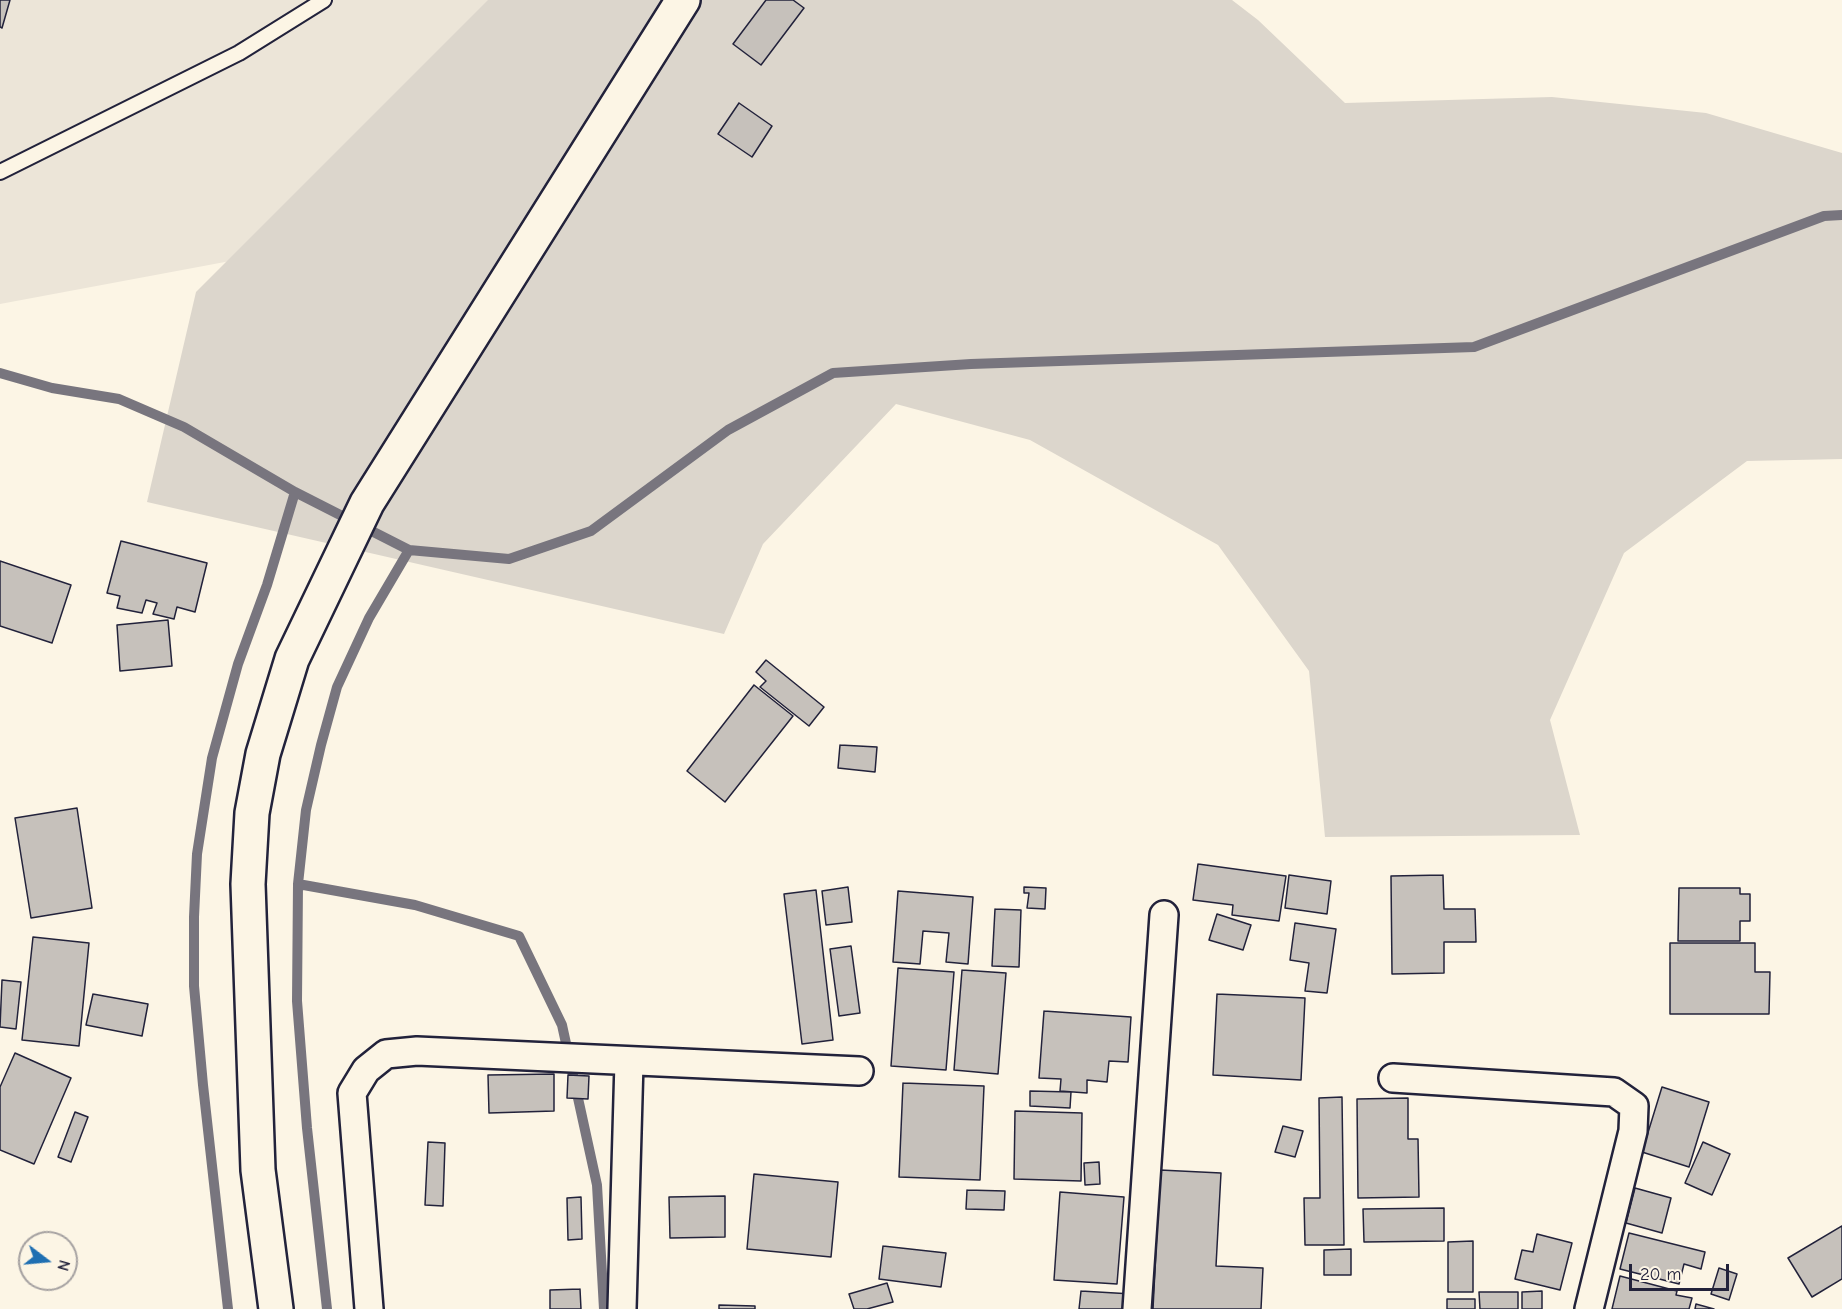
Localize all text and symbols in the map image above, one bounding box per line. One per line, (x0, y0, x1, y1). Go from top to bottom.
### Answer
north arrow (18, 1231, 78, 1291)
scale bar (1632, 1252, 1732, 1290)
text: N (53, 1258, 73, 1273)
text: 20 m (1640, 1264, 1681, 1285)

